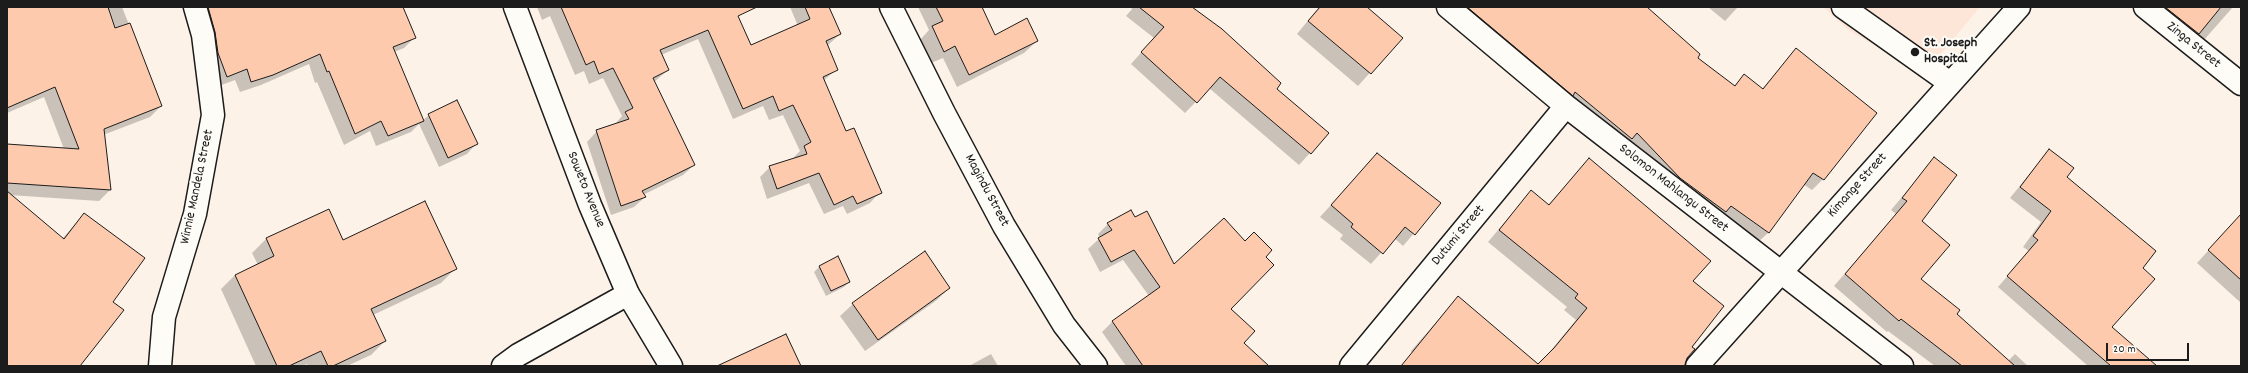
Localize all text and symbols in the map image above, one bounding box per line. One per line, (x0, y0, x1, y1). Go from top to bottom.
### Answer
street label: Zinga Street (2162, 19, 2224, 73)
place label: St. Joseph Hospital (1924, 36, 1977, 68)
marker: St. Joseph Hospital (1909, 46, 1921, 58)
street label: Winnie Mandela Street (178, 128, 218, 246)
street label: Solomon Mahlangu Street (1615, 141, 1731, 237)
street label: Soweto Avenue (562, 150, 608, 230)
street label: Kimange Street (1825, 150, 1891, 222)
street label: Magindu Street (960, 152, 1012, 230)
street label: Dutumi Street (1429, 202, 1489, 270)
scale bar (2108, 335, 2191, 361)
text: 20 m (2113, 341, 2136, 358)

